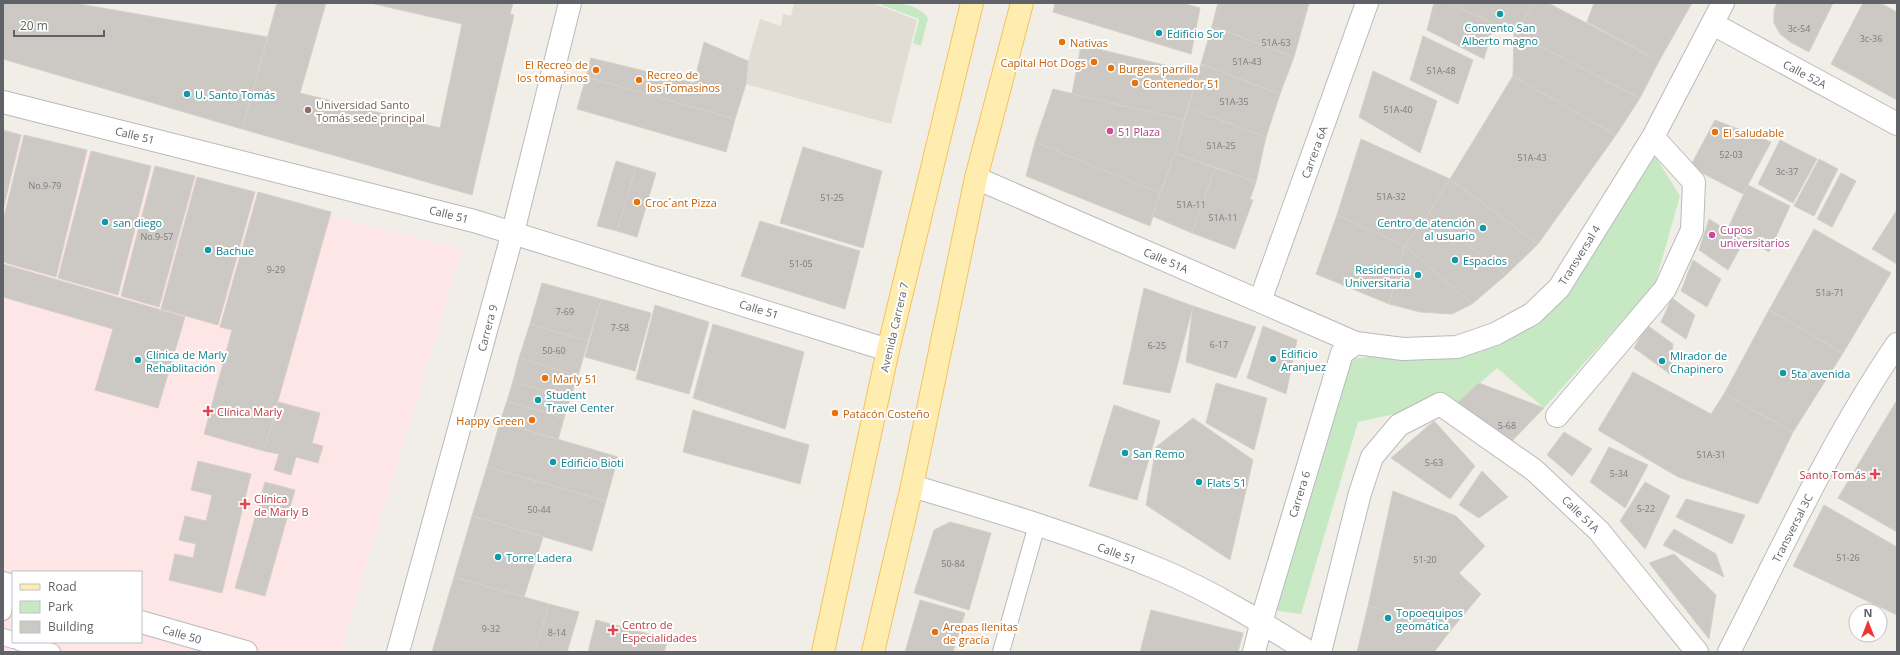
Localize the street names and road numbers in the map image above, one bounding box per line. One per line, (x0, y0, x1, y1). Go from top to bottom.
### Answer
street label: Calle 52A (1781, 56, 1829, 92)
street label: Calle 51 (114, 123, 156, 147)
street label: Carrera 6A (1298, 124, 1330, 180)
street label: Calle 51 (428, 202, 470, 226)
street label: Transversal 4 (1555, 222, 1604, 288)
street label: Calle 51A (1141, 244, 1191, 276)
street label: Avenida Carrera 7 (876, 281, 912, 373)
street label: Calle 51 (738, 296, 780, 322)
street label: Carrera 9 (474, 303, 500, 353)
street label: Carrera 6 (1285, 469, 1313, 519)
street label: Transversal 3C (1768, 491, 1816, 565)
street label: Calle 51A (1559, 492, 1603, 536)
street label: Calle 51 (1096, 539, 1138, 567)
street label: Calle 50 (161, 621, 203, 647)

